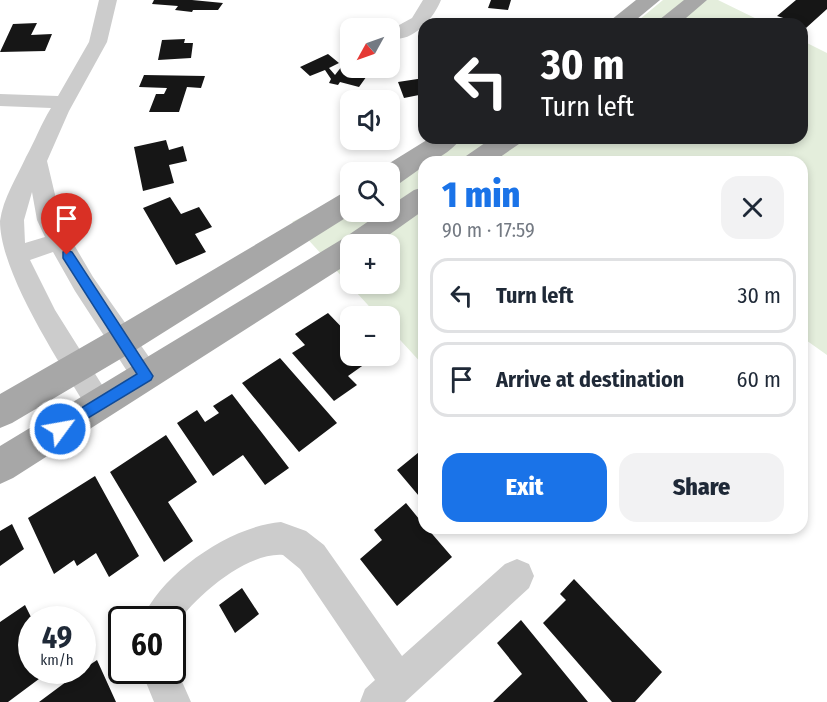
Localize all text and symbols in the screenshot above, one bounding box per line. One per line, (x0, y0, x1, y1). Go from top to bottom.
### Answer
north arrow (340, 18, 400, 78)
map controls (340, 18, 400, 366)
text: 30 m (541, 40, 625, 90)
icon: left (442, 42, 520, 120)
button: sound (340, 90, 400, 150)
text: Turn left (541, 91, 634, 123)
button: search (340, 162, 400, 222)
text: 1 min (442, 173, 520, 217)
button: close (721, 176, 784, 239)
pin (41, 193, 92, 255)
icon: arrive (50, 202, 83, 235)
text: 90 m · 17:59 (442, 218, 535, 242)
button: + (340, 234, 400, 294)
icon: left (445, 279, 478, 312)
text: Turn left (496, 282, 574, 309)
text: 30 m (738, 282, 781, 309)
button: − (340, 306, 400, 366)
icon: arrive (445, 363, 478, 396)
text: Arrive at destination (496, 366, 684, 393)
text: 60 m (737, 366, 781, 393)
position arrow (28, 397, 92, 461)
button: Exit (442, 453, 607, 522)
button: Share (619, 453, 784, 522)
speed limit sign: 60 (108, 606, 186, 684)
text: 49 (42, 620, 72, 656)
text: km/h (40, 651, 74, 669)

